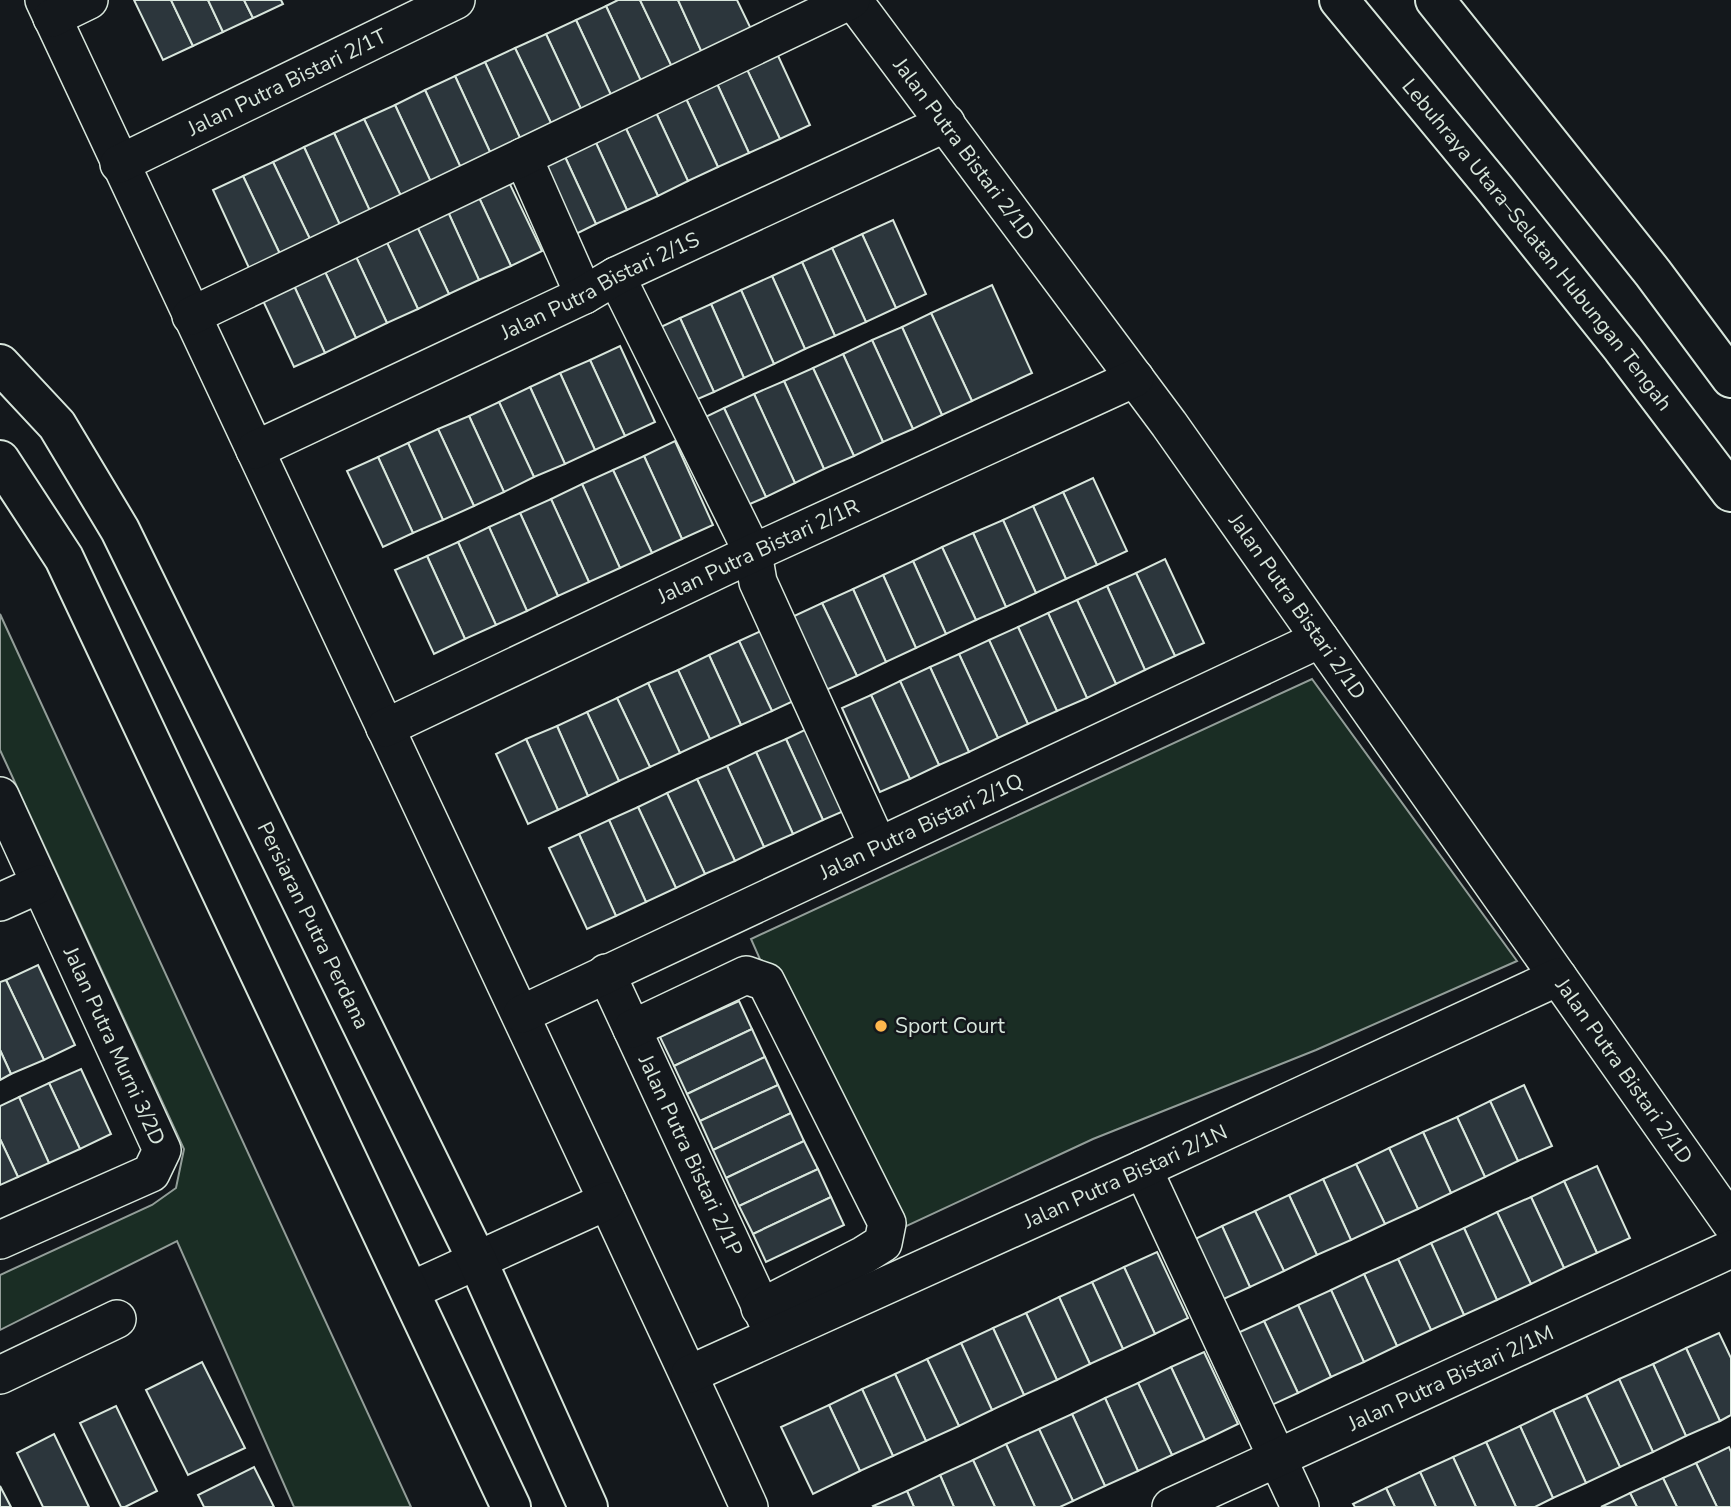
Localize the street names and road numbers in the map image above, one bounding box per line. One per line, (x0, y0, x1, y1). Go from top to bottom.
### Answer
street label: Jalan Putra Bistari 2/1T (182, 22, 392, 143)
street label: Jalan Putra Bistari 2/1D (886, 51, 1041, 246)
street label: Lebuhraya Utara–Selatan Hubungan Tengah (1396, 73, 1679, 417)
street label: Jalan Putra Bistari 2/1S (495, 225, 704, 347)
street label: Jalan Putra Bistari 2/1R (652, 492, 864, 611)
street label: Jalan Putra Bistari 2/1D (1222, 507, 1372, 705)
street label: Jalan Putra Bistari 2/1Q (814, 767, 1027, 887)
street label: Persiaran Putra Perdana (251, 817, 376, 1034)
street label: Jalan Putra Murni 3/2D (57, 941, 172, 1150)
street label: Jalan Putra Bistari 2/1D (1549, 972, 1699, 1170)
street label: Jalan Putra Bistari 2/1P (631, 1049, 749, 1260)
street label: Jalan Putra Bistari 2/1N (1018, 1118, 1232, 1236)
street label: Jalan Putra Bistari 2/1M (1342, 1319, 1558, 1438)

